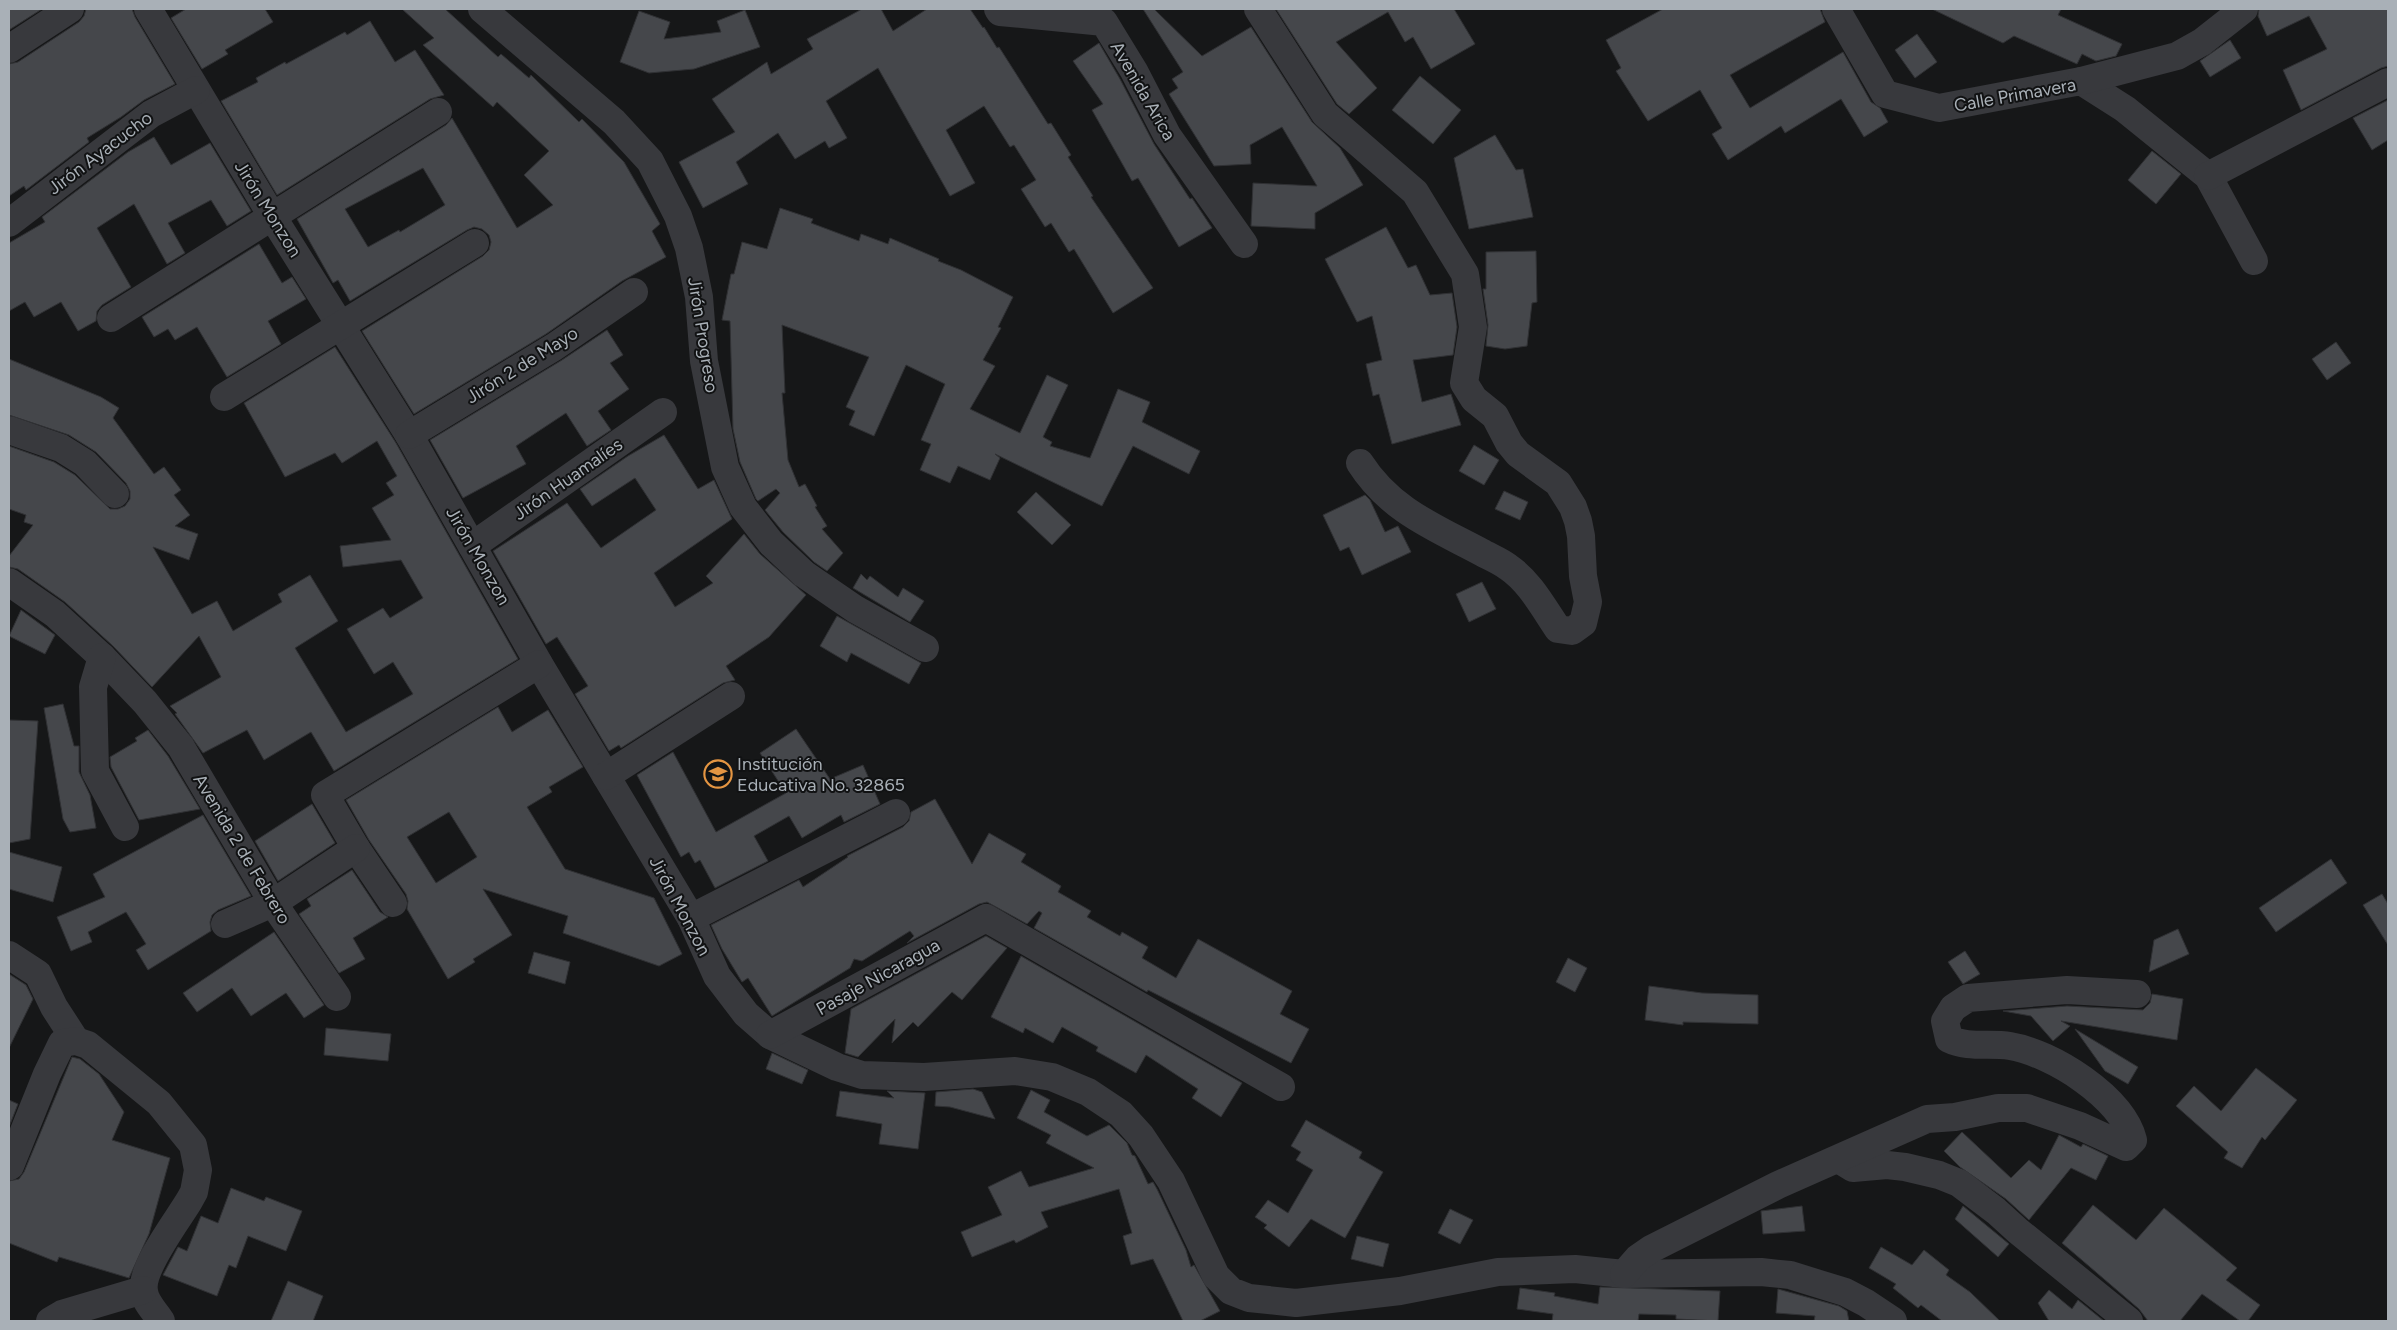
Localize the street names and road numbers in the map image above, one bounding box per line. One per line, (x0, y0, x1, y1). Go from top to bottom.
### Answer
street label: Avenida Arica (1106, 38, 1180, 144)
street label: Calle Primavera (1952, 73, 2078, 117)
street label: Jirón Ayacucho (44, 107, 156, 199)
street label: Jirón Monzon (230, 157, 306, 261)
street label: Jirón Progreso (683, 276, 723, 394)
street label: Jirón 2 de Mayo (462, 322, 582, 408)
street label: Jirón Huamalíes (509, 433, 627, 525)
street label: Jirón Monzon (441, 503, 515, 609)
street label: Avenida 2 de Febrero (188, 770, 296, 928)
street label: Jirón Monzon (645, 852, 715, 960)
street label: Pasaje Nicaragua (812, 934, 944, 1020)

